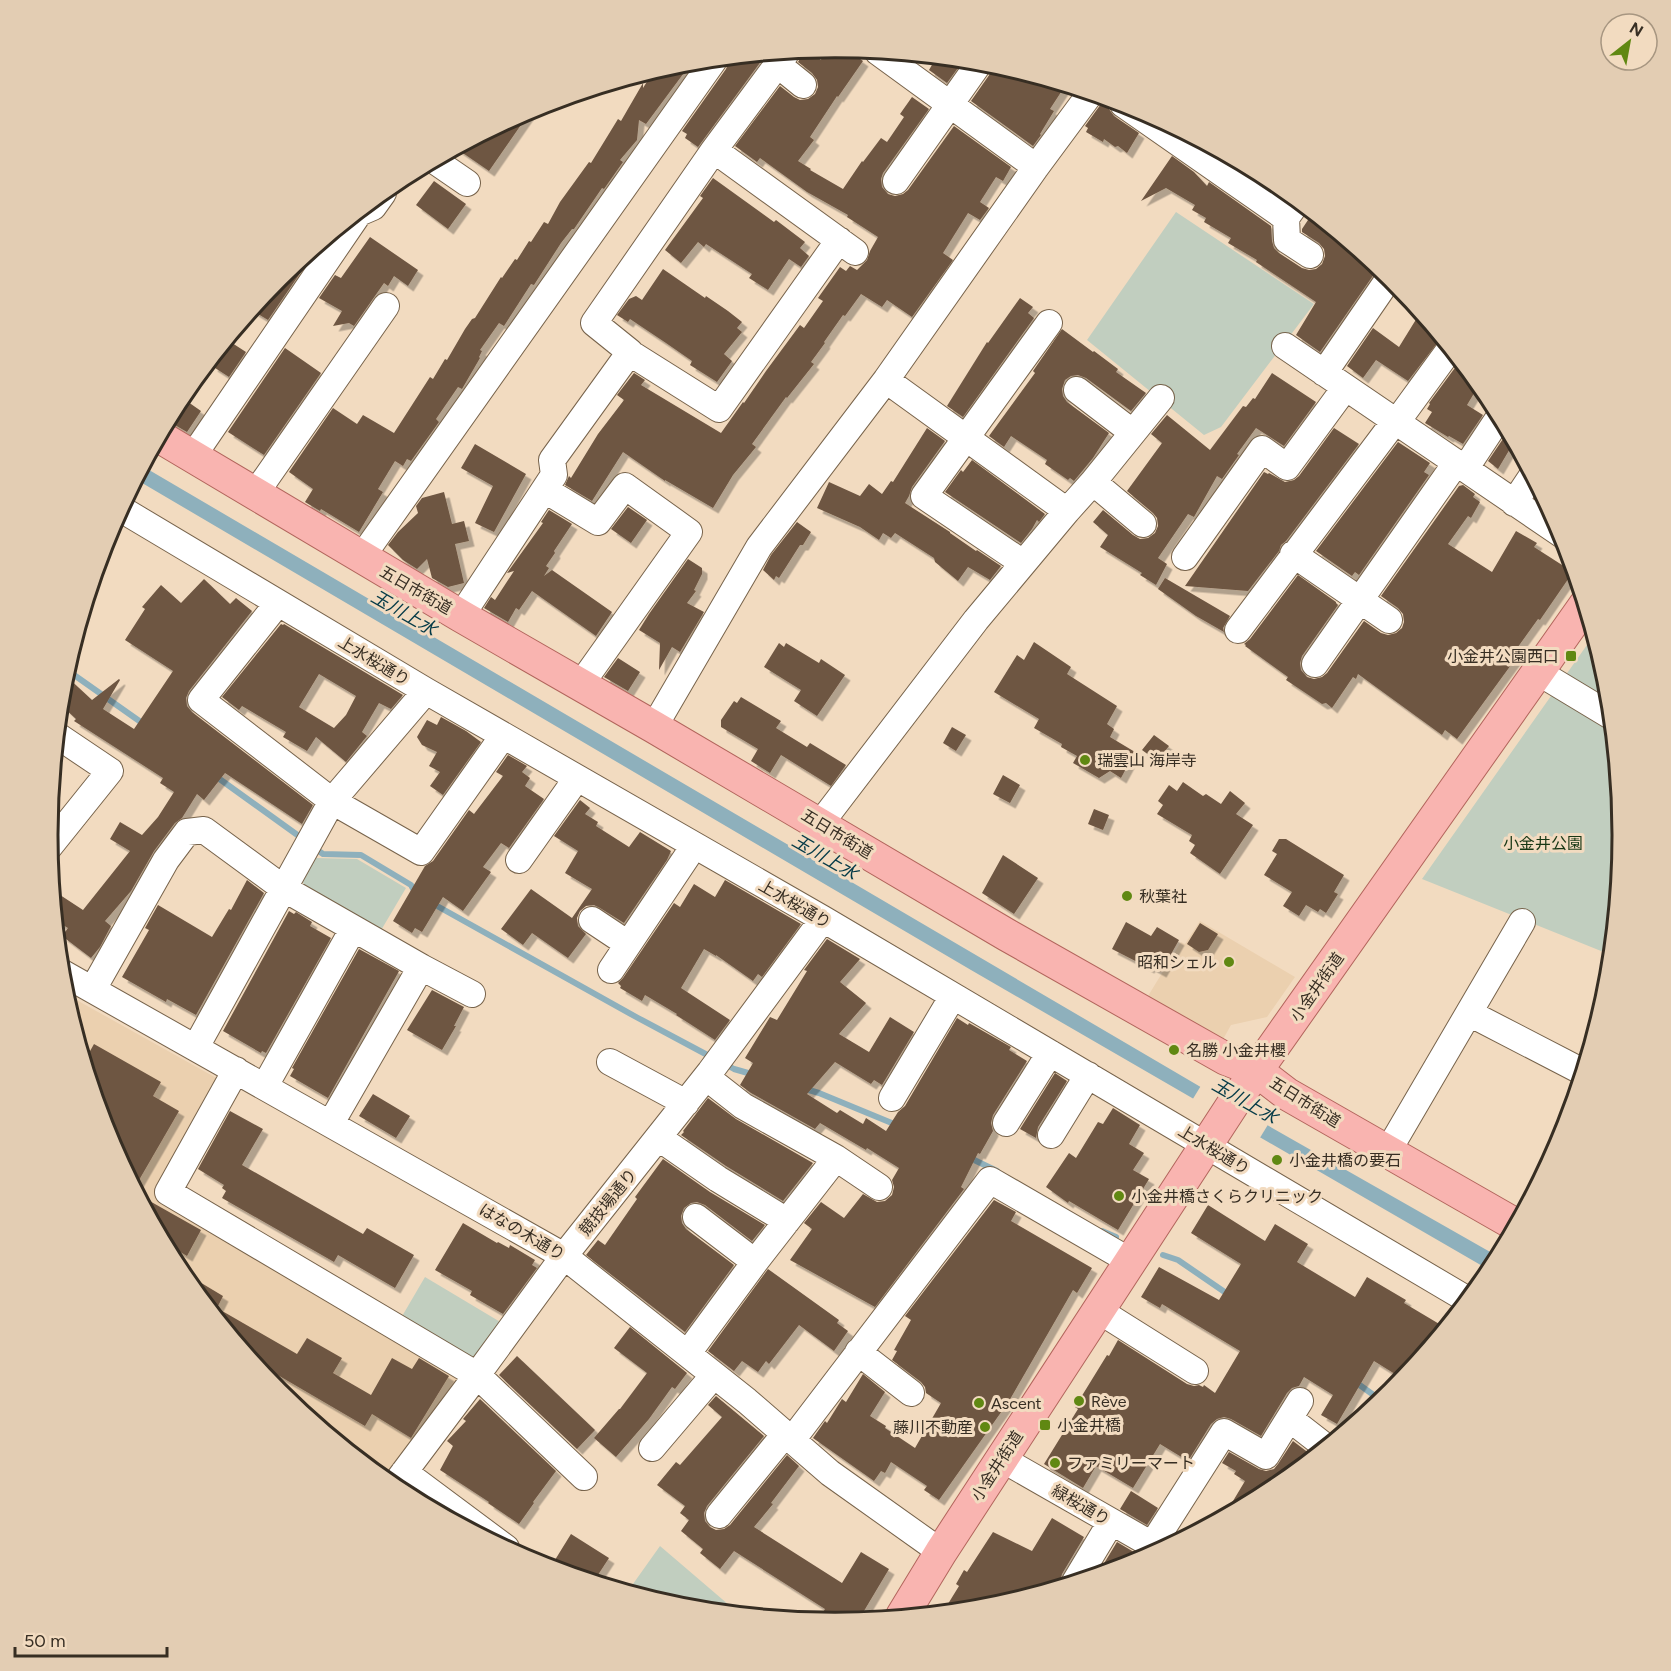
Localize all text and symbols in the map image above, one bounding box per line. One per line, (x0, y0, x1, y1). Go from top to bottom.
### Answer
north arrow (1599, 12, 1659, 72)
text: N (1626, 18, 1647, 41)
street label: 五日市街道 (377, 562, 455, 618)
water label: 玉川上水 (367, 585, 442, 642)
street label: 上水桜通り (335, 632, 413, 690)
place label: 小金井公園西口 (1447, 647, 1559, 666)
marker: 小金井公園西口 (1564, 649, 1578, 663)
place label: 瑞雲山 海岸寺 (1097, 751, 1197, 770)
marker: 瑞雲山 海岸寺 (1078, 753, 1092, 767)
street label: 五日市街道 (798, 805, 876, 863)
water label: 玉川上水 (788, 829, 863, 886)
park label: 小金井公園 (1503, 834, 1583, 853)
street label: 上水桜通り (756, 876, 834, 932)
place label: 秋葉社 (1139, 887, 1187, 906)
marker: 秋葉社 (1120, 889, 1134, 903)
street label: 小金井街道 (1286, 949, 1348, 1025)
place label: 昭和シェル (1137, 953, 1217, 972)
marker: 昭和シェル (1222, 955, 1236, 969)
place label: 名勝 小金井櫻 (1186, 1041, 1286, 1060)
marker: 名勝 小金井櫻 (1167, 1043, 1181, 1057)
water label: 玉川上水 (1208, 1073, 1283, 1130)
street label: 五日市街道 (1266, 1073, 1344, 1131)
street label: 上水桜通り (1175, 1121, 1253, 1179)
place label: 小金井橋の要石 (1289, 1151, 1401, 1170)
marker: 小金井橋の要石 (1270, 1153, 1284, 1167)
street label: 競技場通り (575, 1165, 641, 1239)
place label: 小金井橋さくらクリニック (1131, 1187, 1323, 1206)
marker: 小金井橋さくらクリニック (1112, 1189, 1126, 1203)
street label: はなの木通り (476, 1200, 568, 1264)
place label: Rève (1091, 1392, 1127, 1411)
place label: Ascent (991, 1394, 1042, 1413)
marker: Rève (1072, 1394, 1086, 1408)
marker: Ascent (972, 1396, 986, 1410)
place label: 小金井橋 (1057, 1416, 1121, 1435)
place label: 藤川不動産 (893, 1418, 973, 1437)
marker: 小金井橋 (1038, 1418, 1052, 1432)
marker: 藤川不動産 (978, 1420, 992, 1434)
street label: 小金井街道 (967, 1427, 1027, 1505)
place label: ファミリーマート (1067, 1454, 1195, 1473)
marker: ファミリーマート (1048, 1456, 1062, 1470)
street label: 緑桜通り (1049, 1481, 1113, 1529)
scale bar (15, 1620, 166, 1658)
text: 50 m (24, 1630, 66, 1652)

